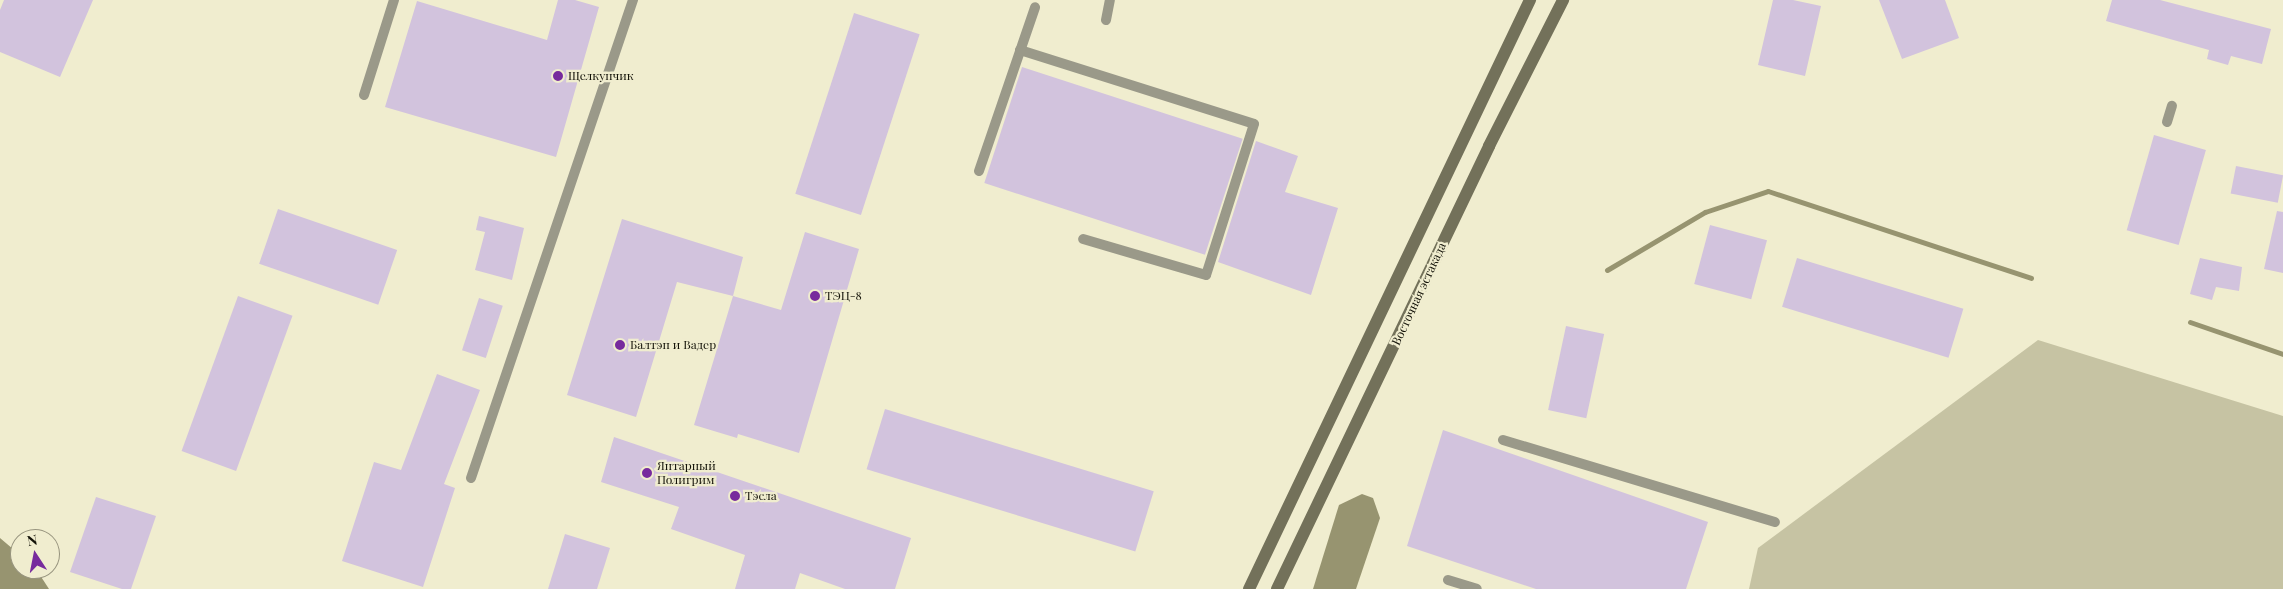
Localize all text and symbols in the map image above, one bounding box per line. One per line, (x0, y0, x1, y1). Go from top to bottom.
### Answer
place label: Щелкунчик (568, 69, 634, 83)
marker: Щелкунчик (552, 70, 564, 82)
street label: Восточная эстакада (1389, 240, 1449, 348)
place label: ТЭЦ-8 (825, 289, 862, 303)
marker: ТЭЦ-8 (809, 290, 821, 302)
place label: Балтэп и Вадер (630, 338, 716, 352)
marker: Балтэп и Вадер (614, 339, 626, 351)
place label: Янтарный Полигрим (657, 459, 716, 487)
marker: Янтарный Полигрим (641, 467, 653, 479)
place label: Тэсла (745, 489, 777, 503)
marker: Тэсла (729, 490, 741, 502)
north arrow (10, 529, 60, 579)
text: N (25, 529, 39, 550)

